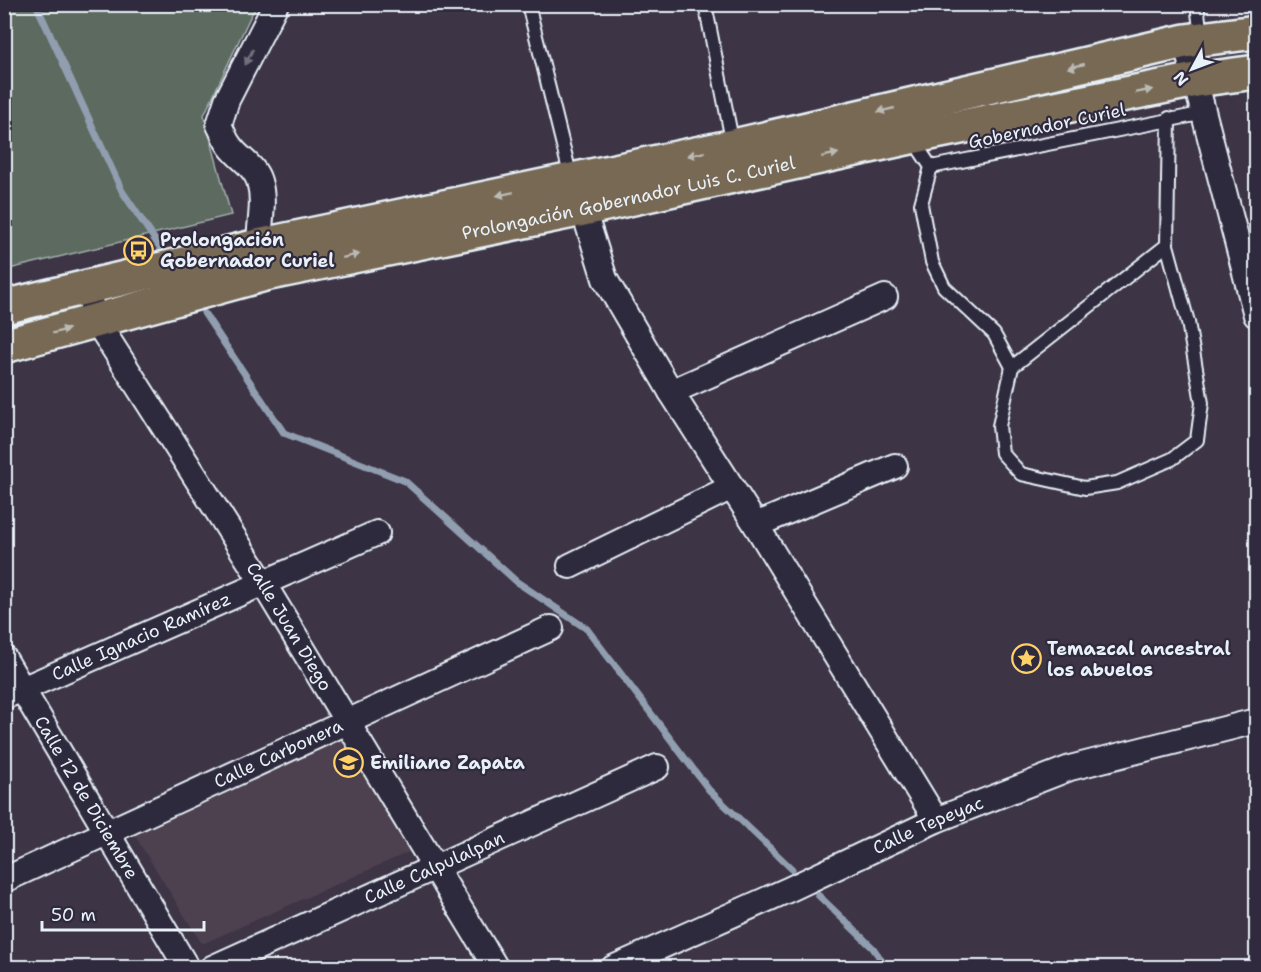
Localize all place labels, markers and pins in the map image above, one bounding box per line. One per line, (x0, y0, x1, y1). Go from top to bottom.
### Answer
place label: Prolongación Gobernador Curiel (160, 228, 335, 273)
bus stop icon: Prolongación Gobernador Curiel (123, 234, 155, 266)
place label: Temazcal ancestral los abuelos (1047, 637, 1231, 682)
place icon: Temazcal ancestral los abuelos (1010, 643, 1042, 675)
school or university icon: Emiliano Zapata (333, 747, 365, 779)
place label: Emiliano Zapata (370, 751, 526, 775)

